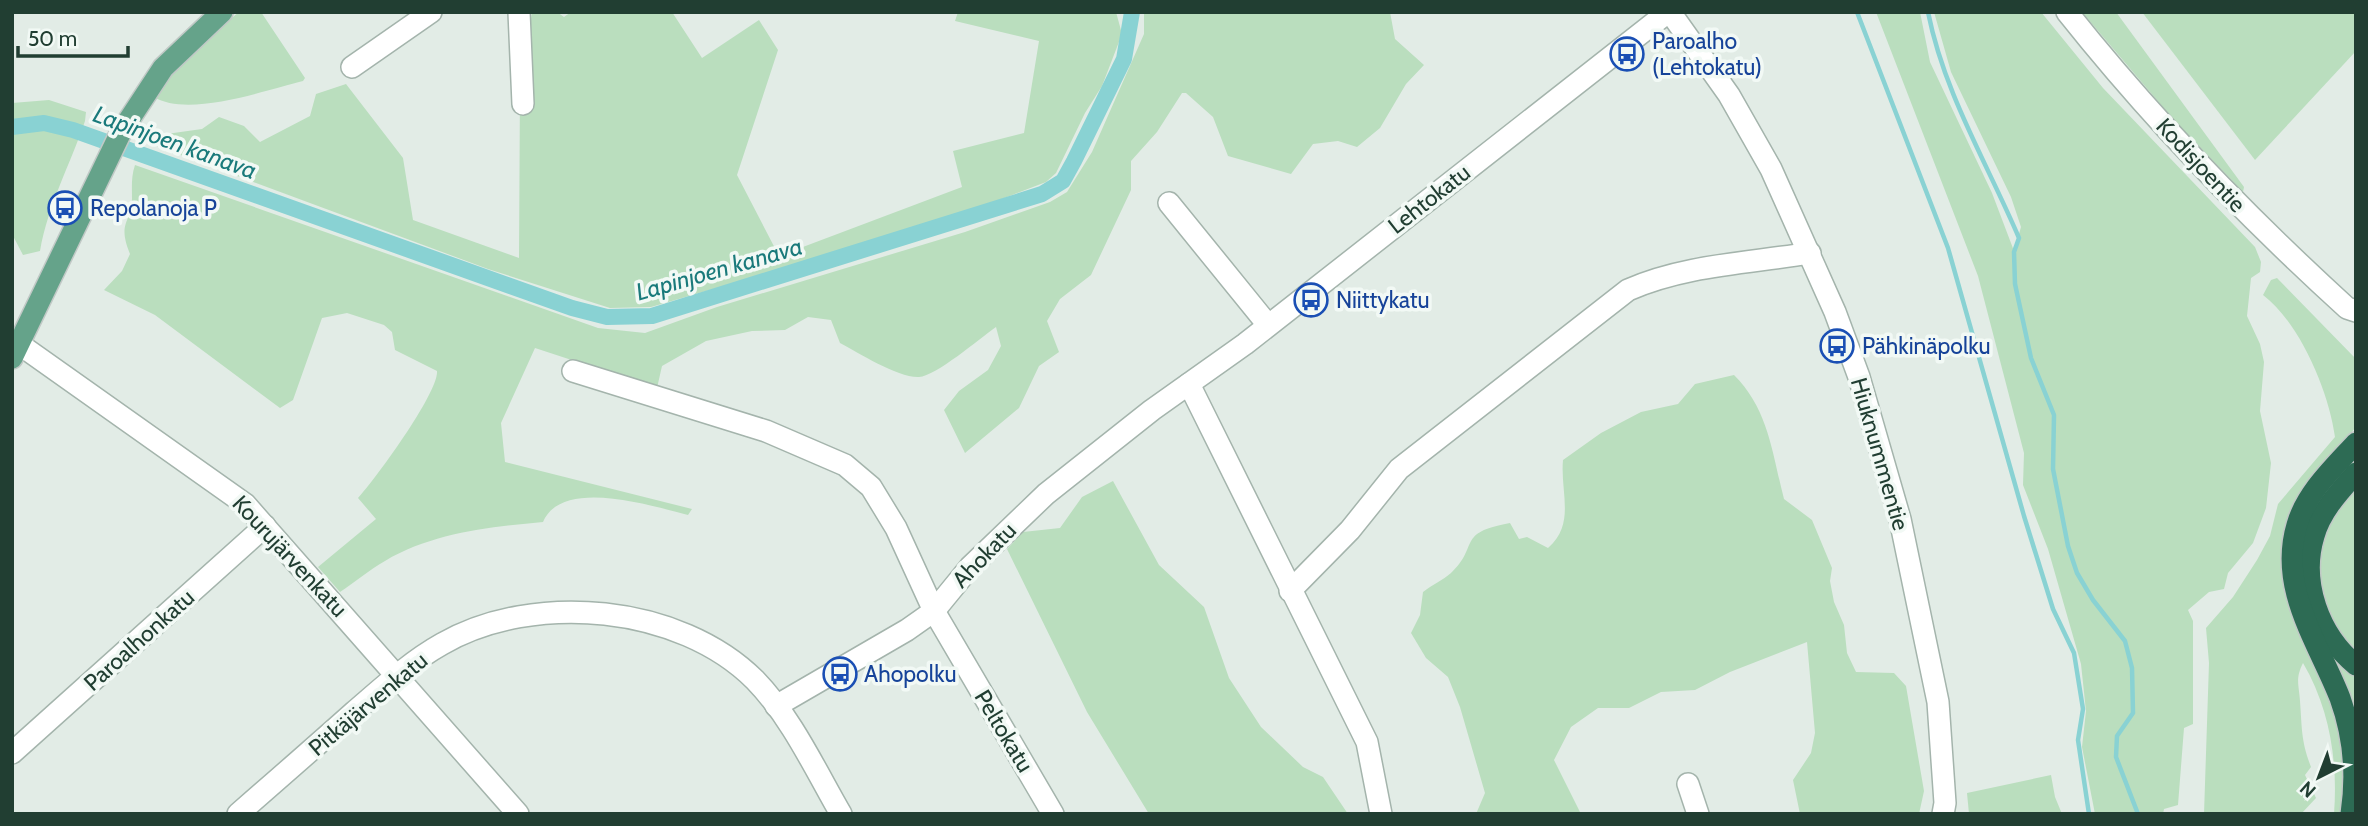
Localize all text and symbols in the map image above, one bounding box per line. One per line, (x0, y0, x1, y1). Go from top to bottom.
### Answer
scale bar (18, 14, 128, 58)
text: 50 m (28, 26, 77, 51)
place label: Paroalho (Lehtokatu) (1652, 27, 1762, 81)
bus stop icon: Paroalho (Lehtokatu) (1608, 35, 1646, 73)
water label: Lapinjoen kanava (89, 99, 261, 185)
street label: Kodisjoentie (2150, 112, 2252, 218)
street label: Lehtokatu (1382, 158, 1476, 240)
bus stop icon: Repolanoja P (46, 189, 84, 227)
place label: Repolanoja P (90, 194, 217, 222)
water label: Lapinjoen kanava (632, 231, 806, 307)
bus stop icon: Niittykatu (1292, 281, 1330, 319)
place label: Niittykatu (1336, 286, 1430, 314)
bus stop icon: Pähkinäpolku (1818, 327, 1856, 365)
place label: Pähkinäpolku (1862, 332, 1991, 360)
street label: Hiuknummentie (1845, 375, 1915, 534)
street label: Kourujärvenkatu (227, 489, 353, 623)
street label: Ahokatu (946, 516, 1022, 594)
street label: Paroalhonkatu (78, 583, 200, 697)
street label: Pitkäjärvenkatu (303, 646, 433, 762)
bus stop icon: Ahopolku (821, 655, 859, 693)
place label: Ahopolku (864, 660, 957, 688)
street label: Peltokatu (969, 685, 1039, 777)
north arrow (2284, 742, 2354, 812)
text: N (2295, 776, 2321, 802)

